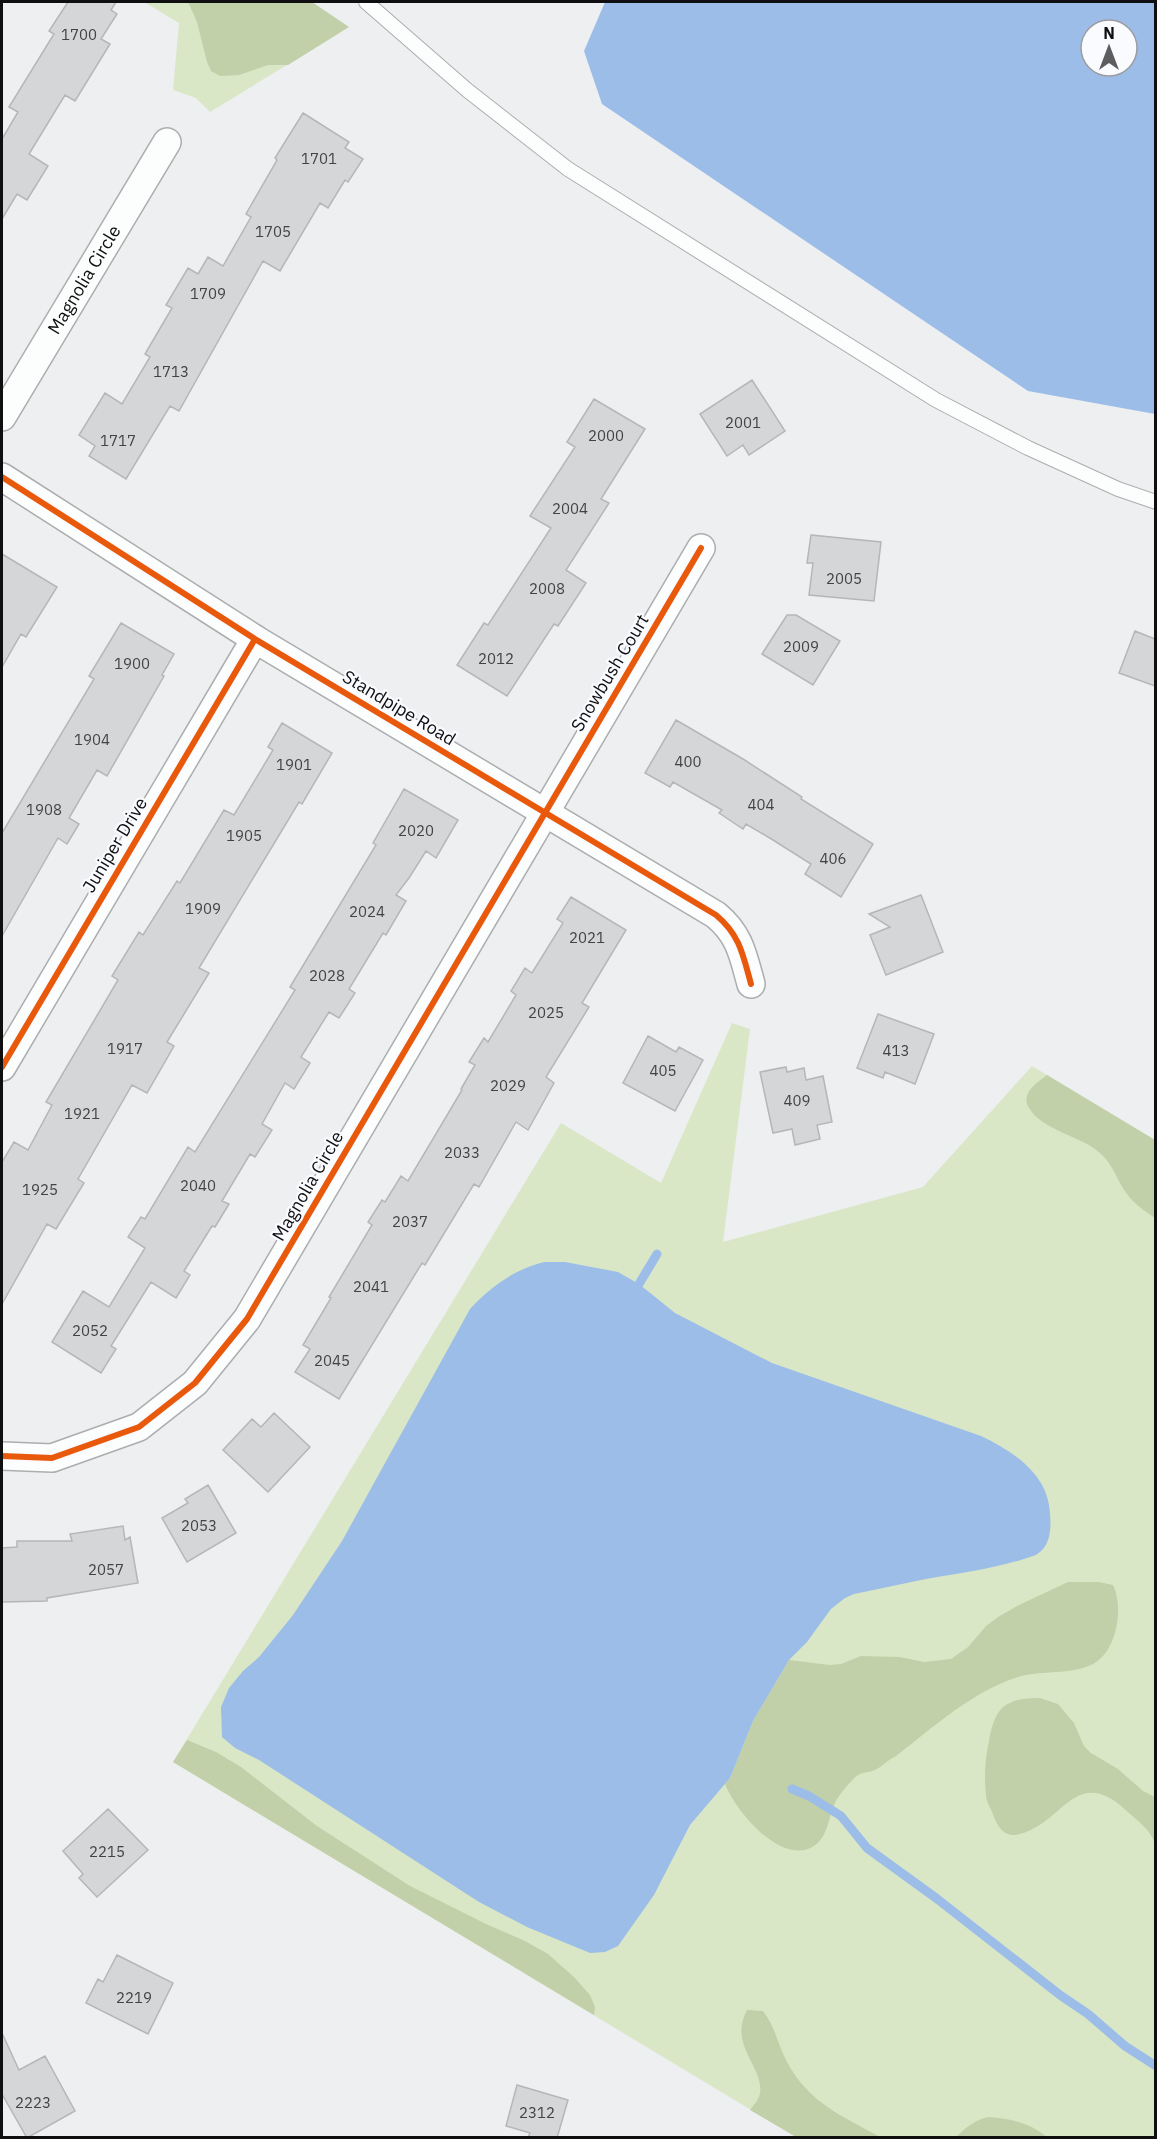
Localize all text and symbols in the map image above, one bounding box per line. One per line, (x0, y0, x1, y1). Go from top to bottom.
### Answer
north arrow (1079, 18, 1139, 78)
text: N (1103, 23, 1115, 43)
house number: 1700 (61, 25, 97, 44)
house number: 1701 (301, 149, 337, 168)
street label: Magnolia Circle (42, 221, 126, 338)
house number: 1705 (255, 222, 291, 241)
house number: 1709 (190, 284, 226, 303)
house number: 1713 (153, 362, 189, 381)
house number: 2001 (725, 413, 761, 432)
house number: 2000 (588, 426, 624, 445)
house number: 1717 (100, 431, 136, 450)
house number: 2004 (552, 499, 588, 518)
house number: 2005 (826, 569, 862, 588)
house number: 2008 (529, 579, 565, 598)
street label: Snowbush Court (565, 610, 654, 736)
house number: 2009 (783, 637, 819, 656)
house number: 2012 (478, 649, 514, 668)
house number: 1900 (114, 654, 150, 673)
street label: Standpipe Road (338, 665, 460, 750)
house number: 1904 (74, 730, 110, 749)
house number: 400 (674, 752, 702, 771)
house number: 1901 (276, 755, 312, 774)
street label: Juniper Drive (77, 793, 152, 897)
house number: 404 (747, 795, 775, 814)
house number: 1908 (26, 800, 62, 819)
house number: 2020 (398, 821, 434, 840)
house number: 1905 (226, 826, 262, 845)
house number: 406 (819, 849, 847, 868)
house number: 1909 (185, 899, 221, 918)
house number: 2024 (349, 902, 385, 921)
house number: 2021 (569, 928, 605, 947)
house number: 2028 (309, 966, 345, 985)
house number: 2025 (528, 1003, 564, 1022)
house number: 1917 (107, 1039, 143, 1058)
house number: 413 (882, 1041, 910, 1060)
house number: 405 (649, 1061, 677, 1080)
house number: 2029 (490, 1076, 526, 1095)
house number: 409 (783, 1091, 811, 1110)
house number: 1921 (64, 1104, 100, 1123)
street label: Magnolia Circle (267, 1127, 348, 1245)
house number: 2033 (444, 1143, 480, 1162)
house number: 2040 (180, 1176, 216, 1195)
house number: 1925 (22, 1180, 58, 1199)
house number: 2037 (392, 1212, 428, 1231)
house number: 2041 (353, 1277, 389, 1296)
house number: 2052 (72, 1321, 108, 1340)
house number: 2045 (314, 1351, 350, 1370)
house number: 2053 (181, 1516, 217, 1535)
house number: 2057 (88, 1560, 124, 1579)
house number: 2215 (89, 1842, 125, 1861)
house number: 2219 (116, 1988, 152, 2007)
house number: 2223 (15, 2093, 51, 2112)
house number: 2312 (519, 2103, 555, 2122)

